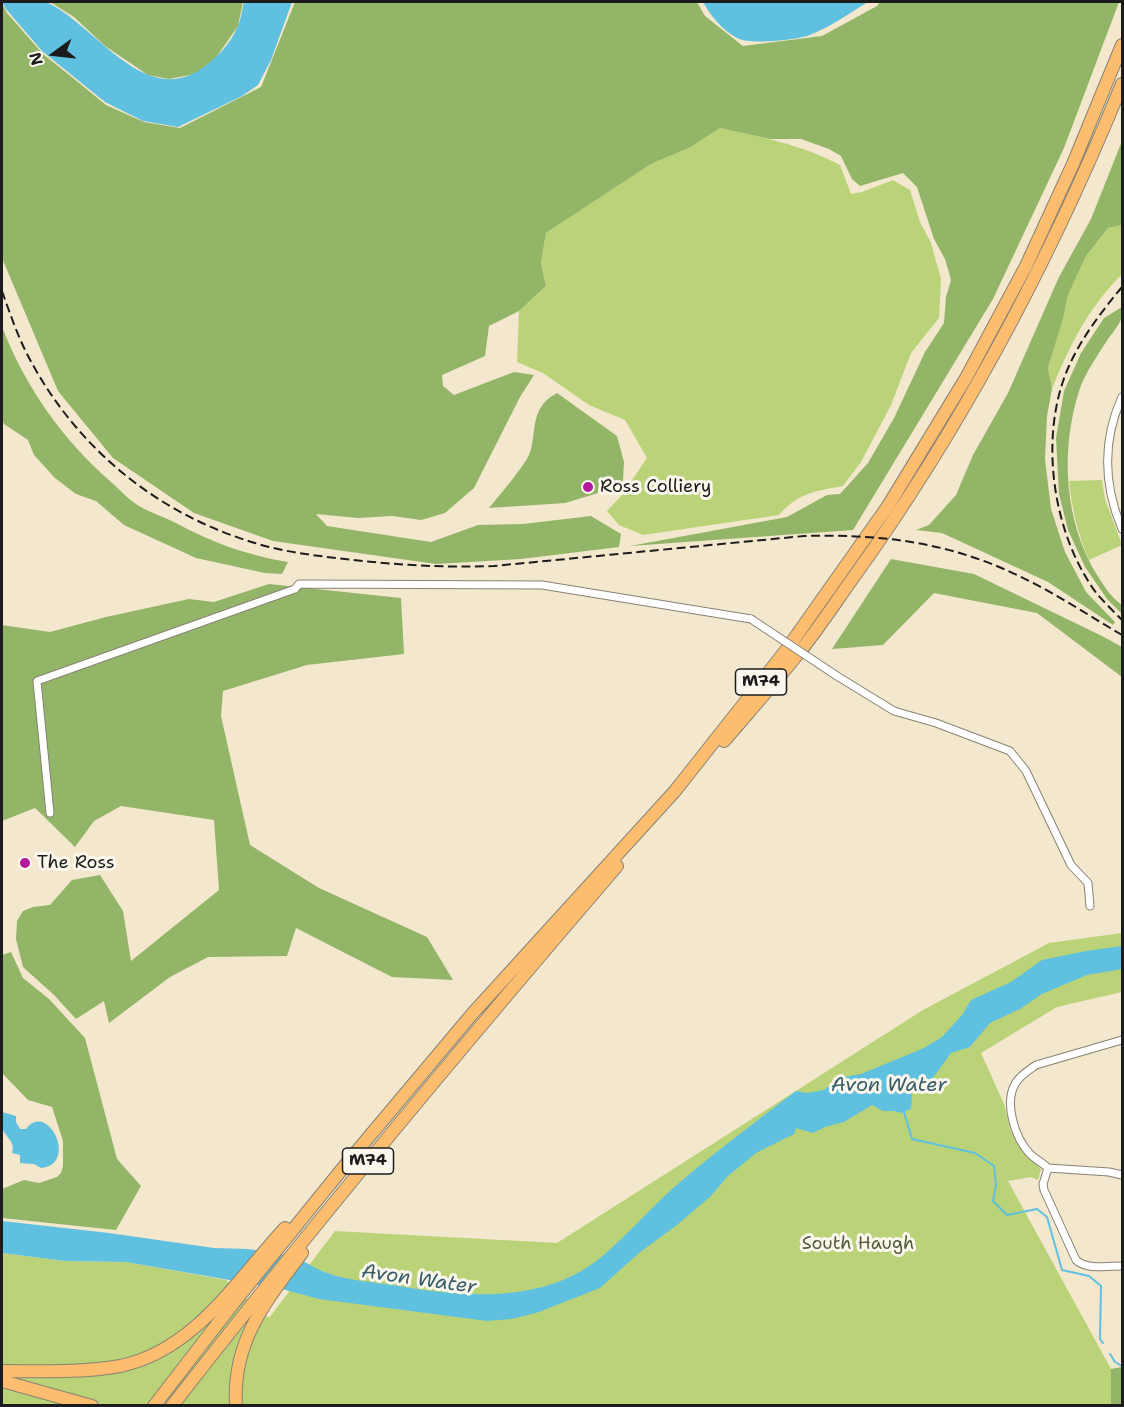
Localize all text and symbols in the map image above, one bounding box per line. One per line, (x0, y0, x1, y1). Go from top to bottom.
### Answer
north arrow (24, 24, 84, 84)
text: N (24, 50, 48, 68)
place label: Ross Colliery (600, 476, 711, 498)
marker: Ross Colliery (581, 480, 595, 494)
road number: M74 (736, 669, 786, 695)
place label: The Ross (37, 852, 115, 874)
marker: The Ross (18, 856, 32, 870)
water label: Avon Water (831, 1074, 947, 1098)
road number: M74 (342, 1148, 394, 1174)
park label: South Haugh (802, 1233, 914, 1255)
water label: Avon Water (360, 1260, 478, 1300)

